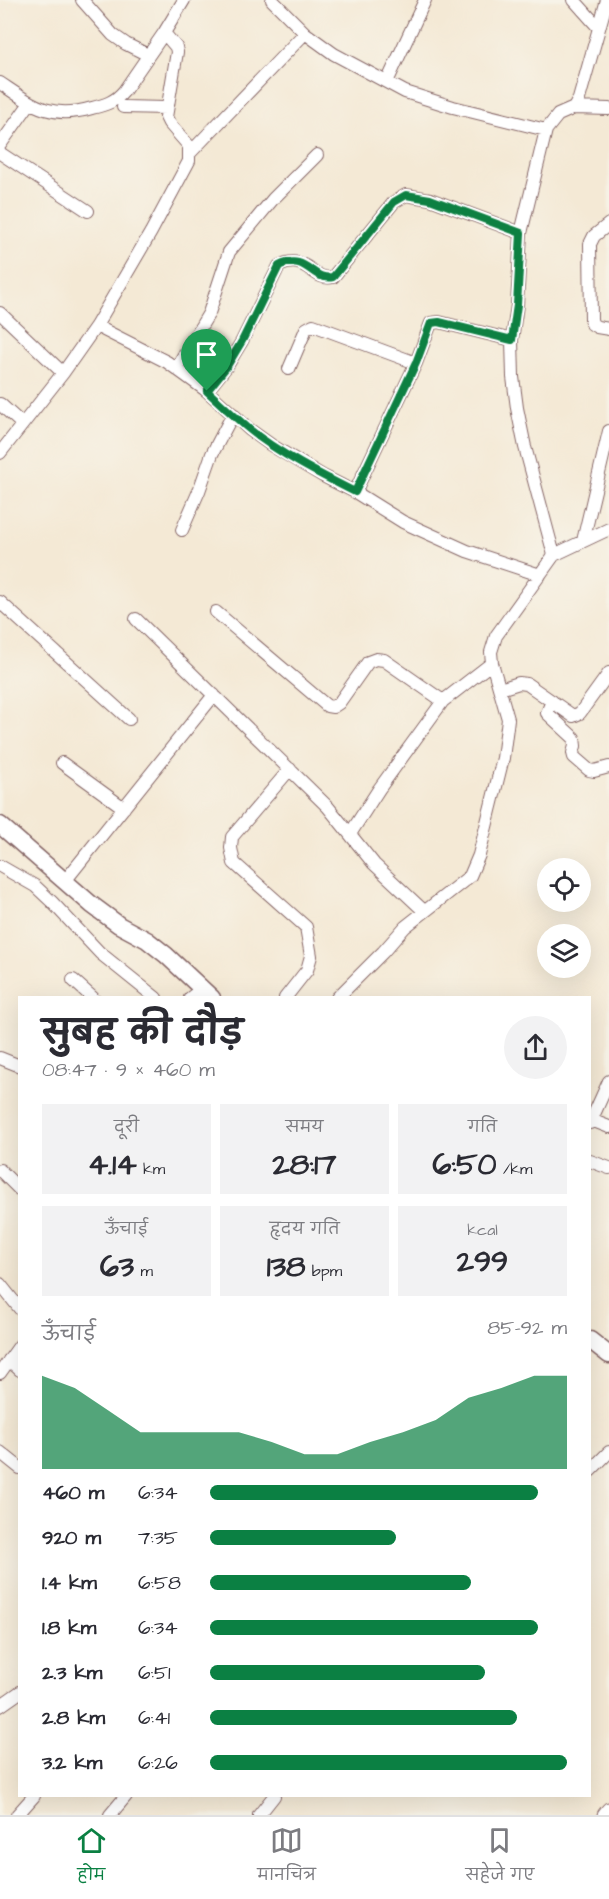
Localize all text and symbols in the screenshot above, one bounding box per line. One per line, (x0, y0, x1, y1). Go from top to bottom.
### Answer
pin (181, 329, 232, 391)
icon: arrive (190, 338, 223, 371)
map controls (537, 858, 591, 978)
button: locate (537, 858, 591, 912)
button: layers (537, 924, 591, 978)
text: सुबह की दौड़ (42, 1010, 243, 1056)
button: share (504, 1016, 567, 1079)
text: 08:47 · 9 × 460 m (42, 1056, 215, 1084)
text: दूरी (114, 1116, 139, 1138)
text: समय (285, 1116, 324, 1138)
text: गति (468, 1116, 497, 1138)
text: 4.14 (88, 1144, 137, 1186)
text: 28:17 (273, 1144, 336, 1186)
text: 6:50 (433, 1144, 497, 1186)
text: km (137, 1158, 165, 1180)
text: /km (497, 1158, 532, 1180)
text: ऊँचाई (105, 1218, 148, 1240)
text: हृदय गति (269, 1218, 340, 1240)
text: kcal (467, 1219, 498, 1241)
text: 299 (457, 1241, 508, 1283)
text: 63 (100, 1246, 134, 1288)
text: 138 (267, 1246, 305, 1288)
text: m (134, 1260, 153, 1282)
text: bpm (305, 1260, 342, 1282)
text: 85–92 m (487, 1314, 567, 1342)
text: ऊँचाई (42, 1320, 96, 1348)
text: 460 m (42, 1479, 104, 1507)
text: 6:34 (138, 1479, 178, 1507)
text: 920 m (42, 1524, 101, 1552)
text: 7:35 (138, 1524, 178, 1552)
text: 1.4 km (42, 1569, 97, 1597)
text: 6:58 (138, 1569, 181, 1597)
text: 1.8 km (42, 1614, 96, 1642)
text: 6:34 (138, 1614, 178, 1642)
text: 2.3 km (42, 1659, 102, 1687)
text: 6:51 (138, 1659, 171, 1687)
text: 2.8 km (42, 1704, 105, 1732)
text: 6:41 (138, 1704, 170, 1732)
text: 3.2 km (42, 1749, 102, 1777)
text: 6:26 (138, 1749, 178, 1777)
tab: होम (75, 1824, 108, 1892)
tab: मानचित्र (257, 1824, 316, 1892)
tab: सहेजे गए (465, 1824, 534, 1892)

